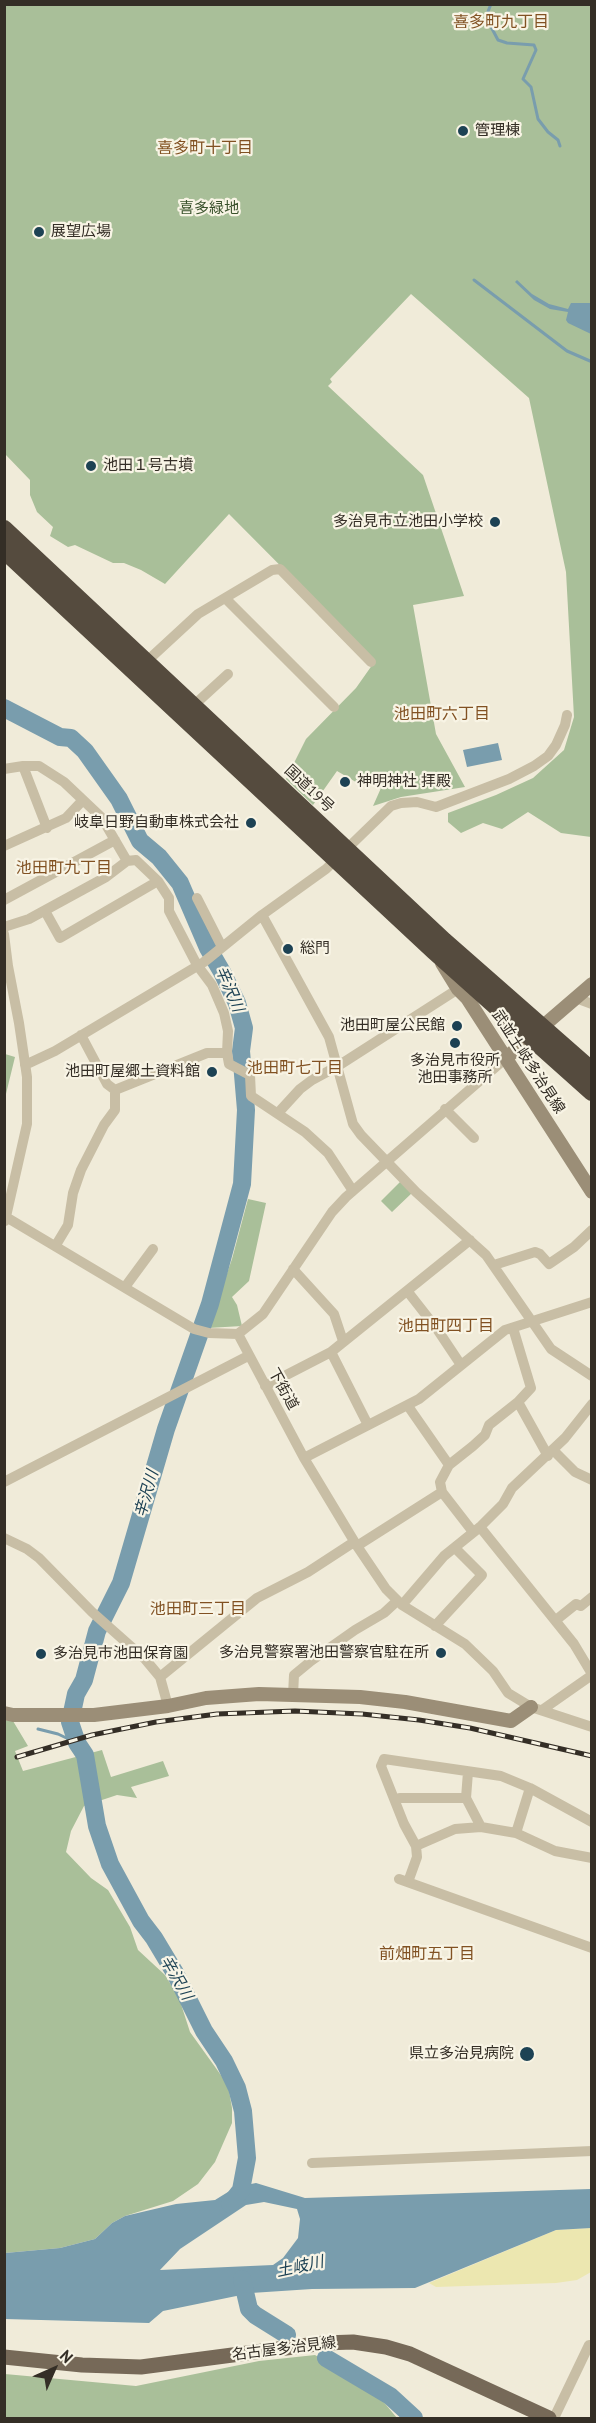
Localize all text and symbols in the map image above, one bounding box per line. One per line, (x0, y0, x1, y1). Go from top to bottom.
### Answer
district label: 喜多町九丁目 (453, 12, 549, 32)
place label: 管理棟 (475, 122, 520, 140)
marker: 管理棟 (456, 124, 470, 138)
district label: 喜多町十丁目 (157, 138, 253, 158)
park label: 喜多緑地 (179, 200, 239, 218)
place label: 展望広場 (51, 223, 111, 241)
marker: 展望広場 (32, 225, 46, 239)
place label: 池田１号古墳 (103, 457, 193, 475)
marker: 池田１号古墳 (84, 459, 98, 473)
place label: 多治見市立池田小学校 (333, 513, 483, 531)
marker: 多治見市立池田小学校 (488, 515, 502, 529)
district label: 池田町六丁目 (394, 704, 490, 724)
street label: 国道19号 (280, 761, 338, 817)
place label: 神明神社 拝殿 (357, 773, 451, 791)
marker: 神明神社 拝殿 (338, 775, 352, 789)
place label: 岐阜日野自動車株式会社 (74, 814, 239, 832)
marker: 岐阜日野自動車株式会社 (244, 816, 258, 830)
district label: 池田町九丁目 (16, 858, 112, 878)
place label: 総門 (300, 940, 330, 958)
marker: 総門 (281, 942, 295, 956)
water label: 辛沢川 (211, 963, 247, 1015)
street label: 武並土岐多治見線 (488, 1007, 568, 1117)
place label: 池田町屋公民館 (340, 1017, 445, 1035)
marker: 池田町屋公民館 (450, 1019, 464, 1033)
marker: 多治見市役所 池田事務所 (448, 1036, 462, 1050)
place label: 多治見市役所 池田事務所 (410, 1052, 500, 1087)
district label: 池田町七丁目 (247, 1058, 343, 1078)
place label: 池田町屋郷土資料館 (65, 1063, 200, 1081)
marker: 池田町屋郷土資料館 (205, 1065, 219, 1079)
district label: 池田町四丁目 (398, 1316, 494, 1336)
street label: 下街道 (264, 1365, 302, 1413)
water label: 辛沢川 (131, 1468, 163, 1520)
district label: 池田町三丁目 (150, 1599, 246, 1619)
place label: 多治見警察署池田警察官駐在所 (219, 1644, 429, 1662)
place label: 多治見市池田保育園 (53, 1645, 188, 1663)
marker: 多治見警察署池田警察官駐在所 (434, 1646, 448, 1660)
marker: 多治見市池田保育園 (34, 1647, 48, 1661)
district label: 前畑町五丁目 (379, 1944, 475, 1964)
water label: 辛沢川 (156, 1952, 196, 2004)
place label: 県立多治見病院 (409, 2045, 514, 2063)
marker: 県立多治見病院 (518, 2045, 536, 2063)
water label: 土岐川 (275, 2253, 325, 2281)
street label: 名古屋多治見線 (231, 2334, 337, 2364)
north arrow (24, 2339, 84, 2399)
text: N (56, 2345, 78, 2367)

